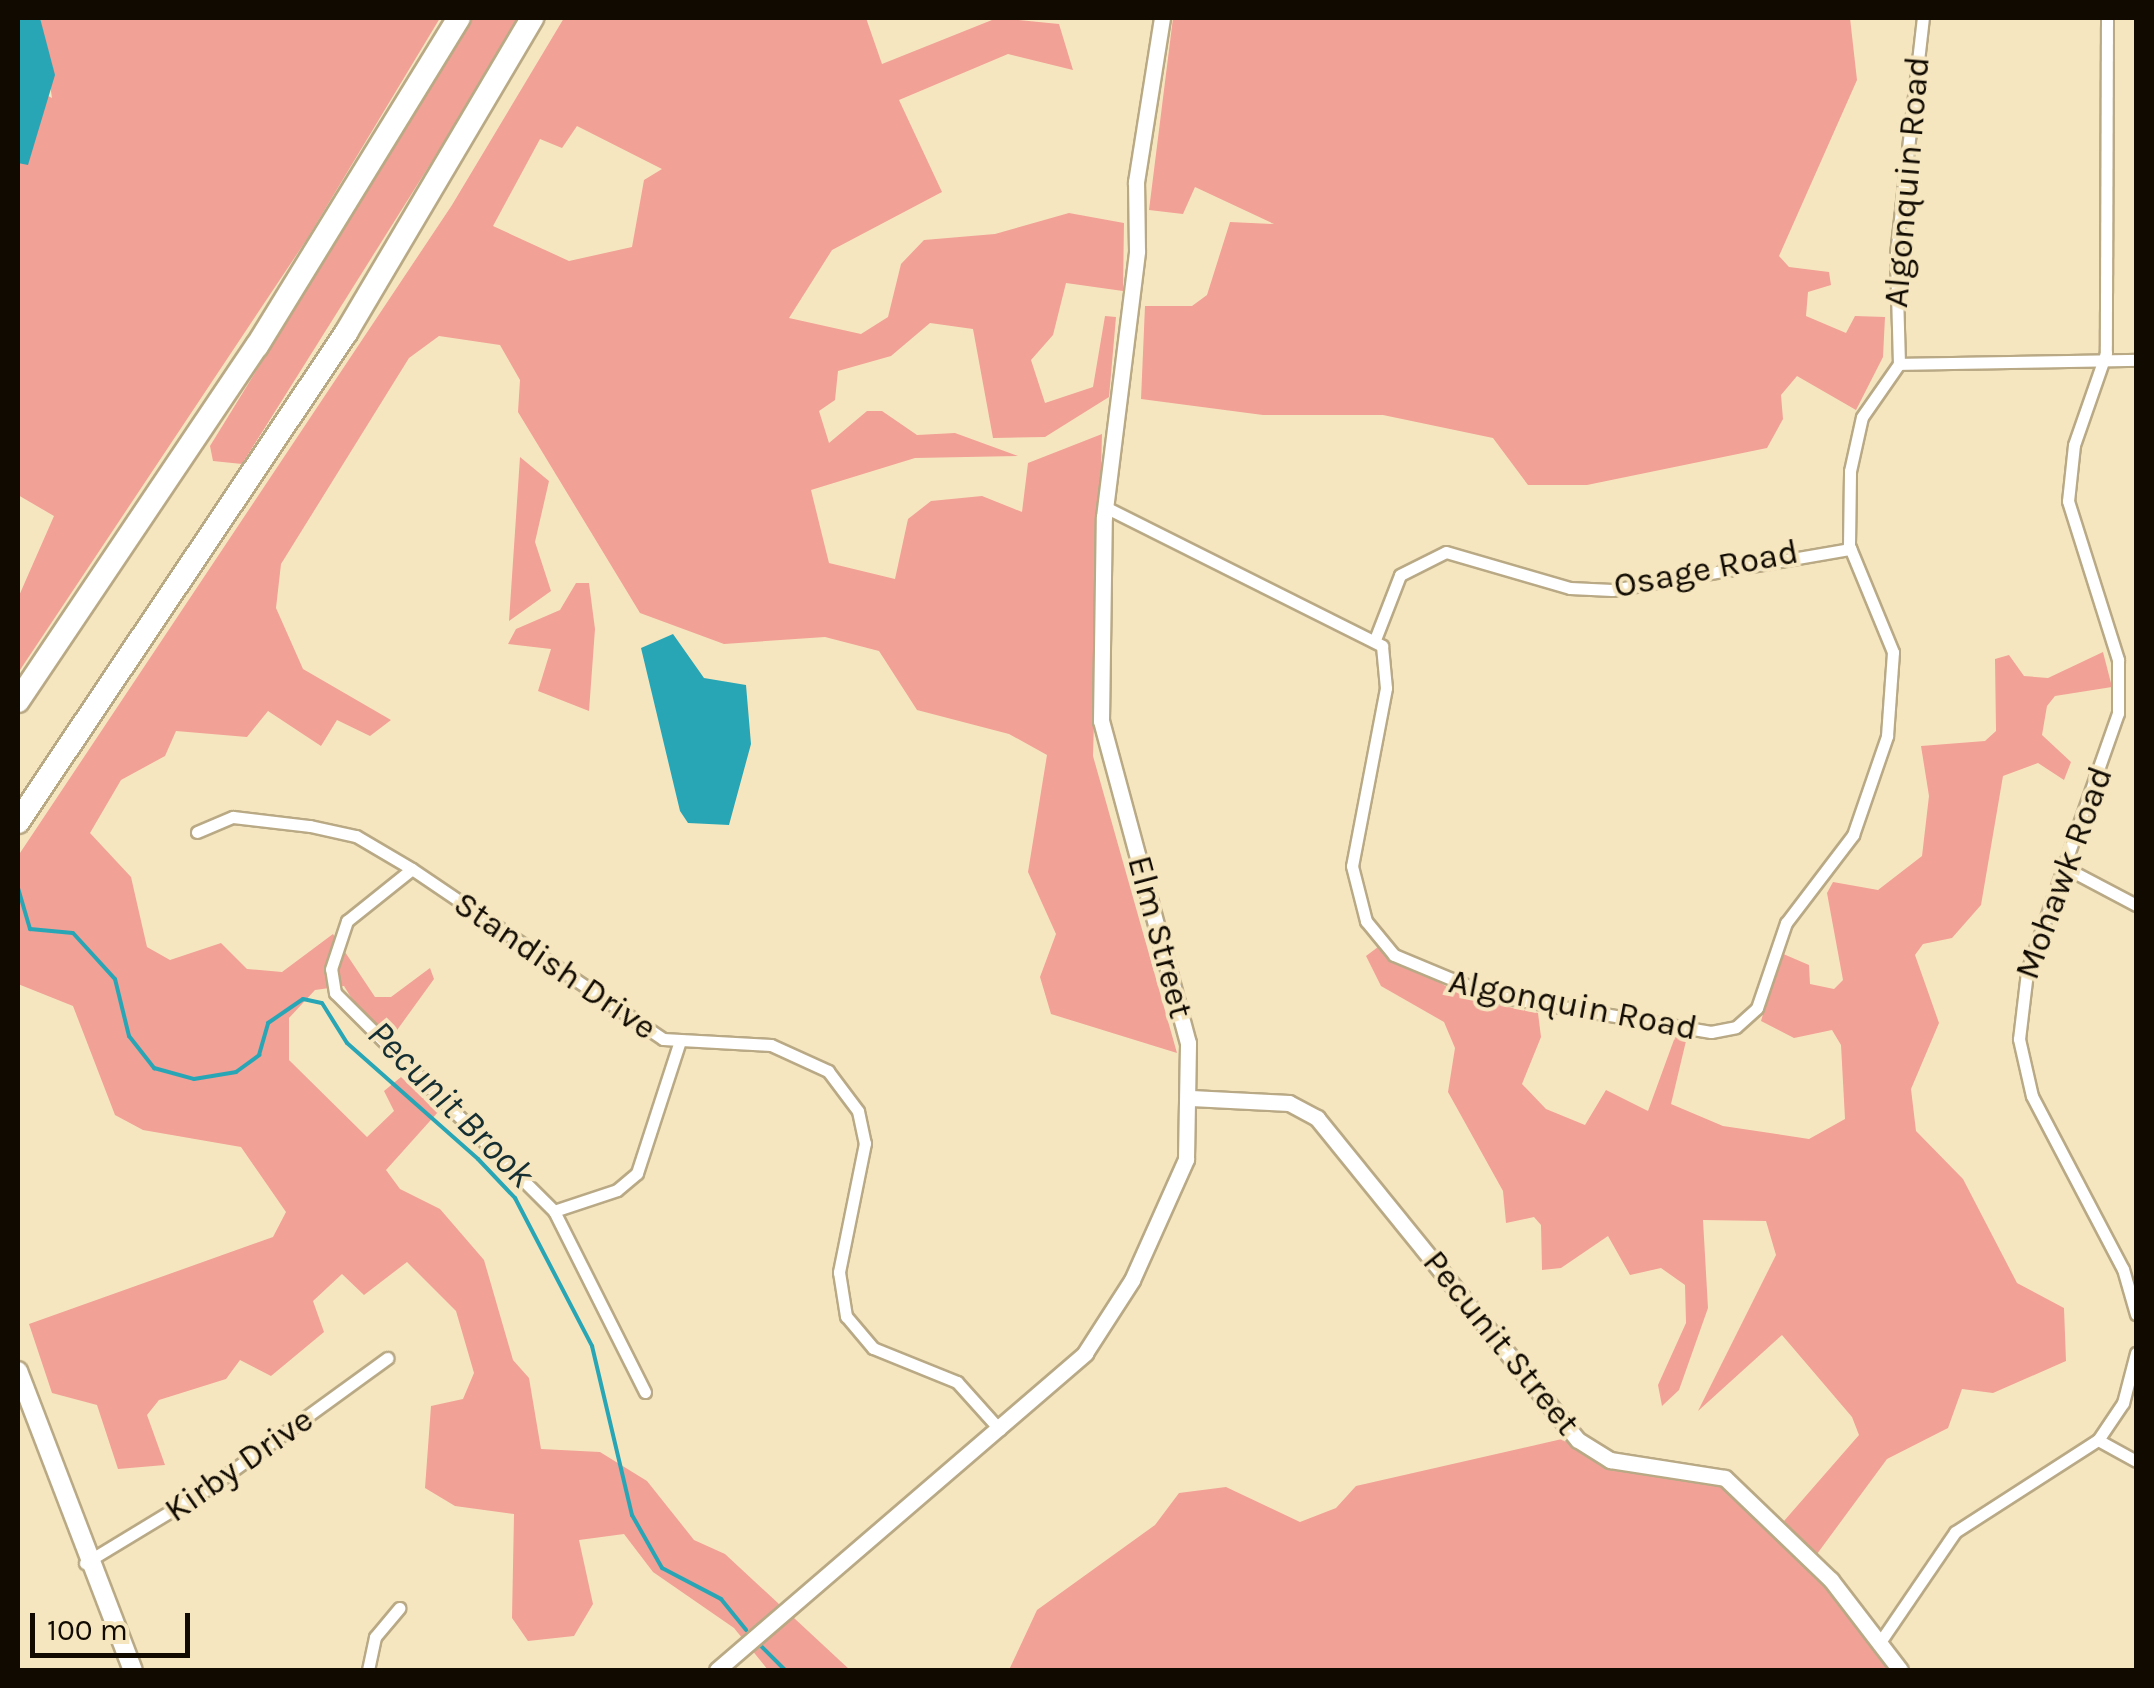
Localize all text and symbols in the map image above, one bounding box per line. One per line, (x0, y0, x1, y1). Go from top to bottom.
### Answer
street label: Algonquin Road (1875, 55, 1939, 309)
street label: Osage Road (1610, 531, 1802, 607)
street label: Mohawk Road (2006, 761, 2122, 985)
street label: Elm Street (1118, 851, 1202, 1023)
street label: Standish Drive (446, 883, 664, 1049)
street label: Algonquin Road (1445, 960, 1701, 1050)
water label: Pecunit Brook (358, 1011, 544, 1197)
street label: Pecunit Street (1414, 1242, 1588, 1444)
street label: Kirby Drive (157, 1399, 321, 1531)
scale bar (35, 1593, 195, 1655)
text: 100 m (47, 1612, 128, 1648)

